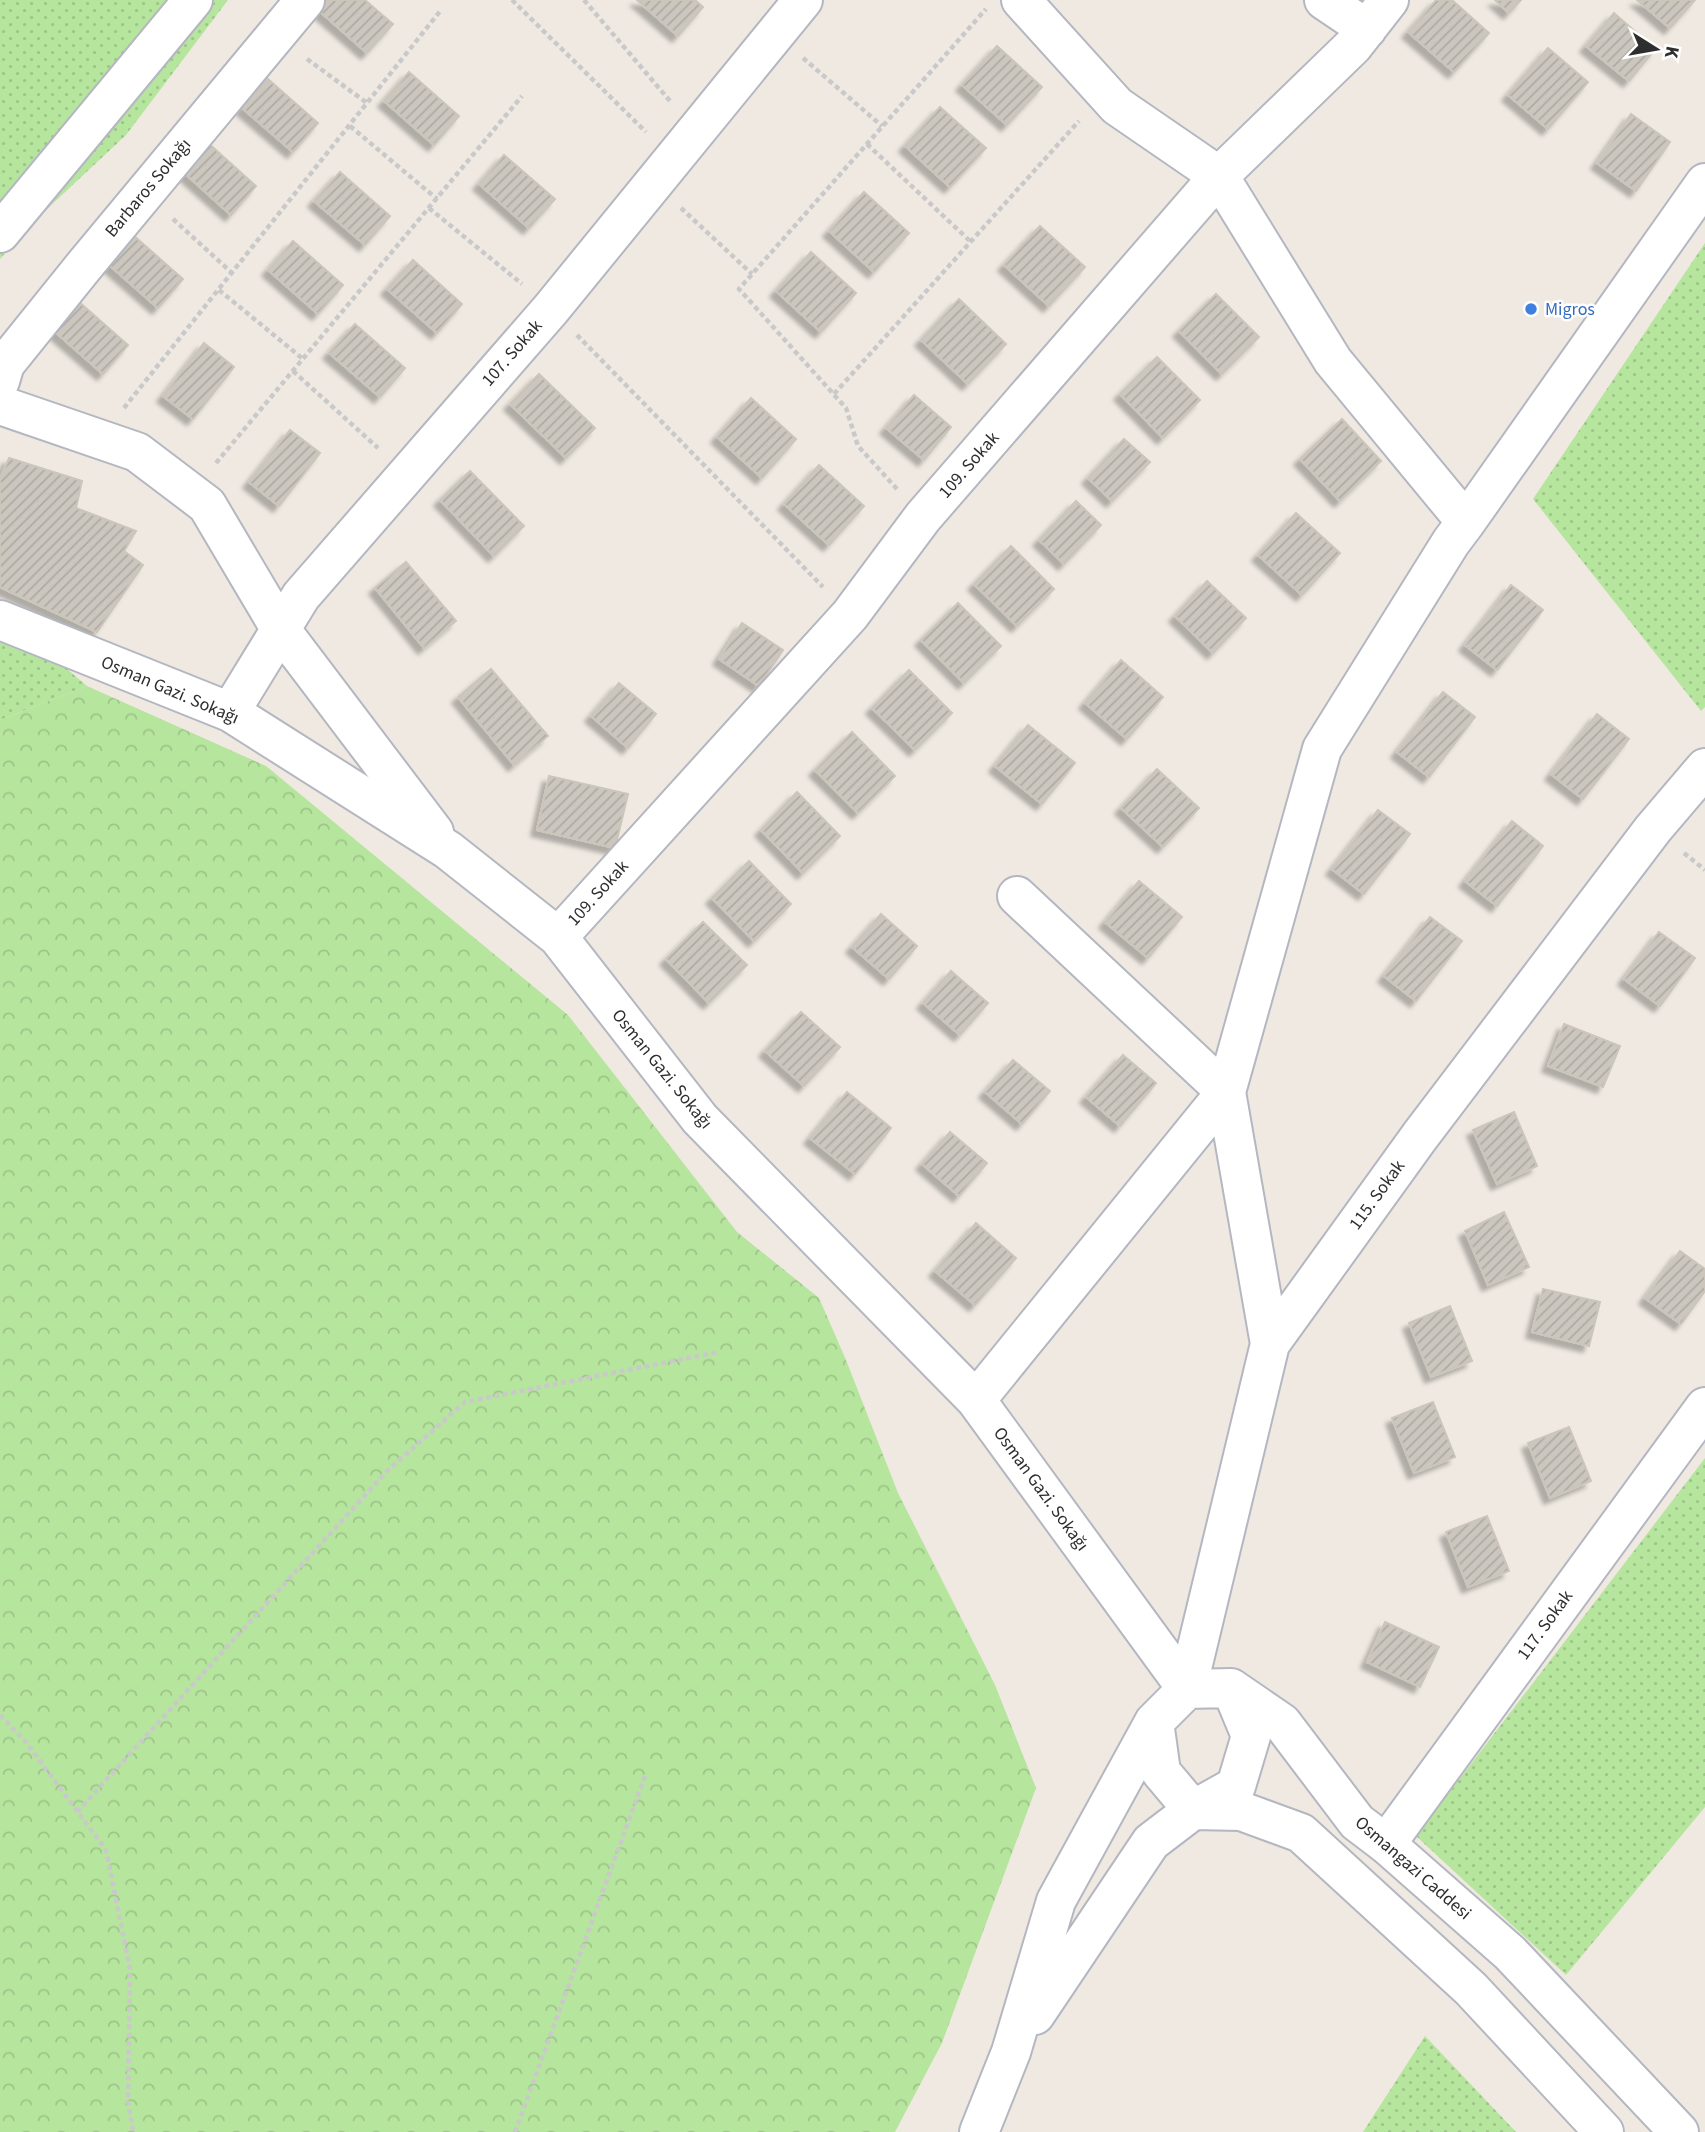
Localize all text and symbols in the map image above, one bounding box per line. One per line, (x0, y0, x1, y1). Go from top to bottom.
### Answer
north arrow (1621, 14, 1691, 84)
text: K (1657, 44, 1686, 61)
street label: Barbaros Sokağı (99, 133, 197, 243)
place label: Migros (1545, 297, 1595, 322)
marker: Migros (1523, 301, 1539, 317)
street label: 107. Sokak (476, 314, 548, 392)
street label: 109. Sokak (933, 426, 1005, 504)
street label: Osman Gazi. Sokağı (97, 650, 243, 730)
street label: 109. Sokak (562, 854, 634, 931)
street label: Osman Gazi. Sokağı (606, 1004, 718, 1134)
street label: 115. Sokak (1343, 1155, 1411, 1235)
street label: Osman Gazi. Sokağı (987, 1422, 1095, 1556)
street label: 117. Sokak (1511, 1585, 1579, 1665)
street label: Osmangazi Caddesi (1349, 1810, 1477, 1926)

